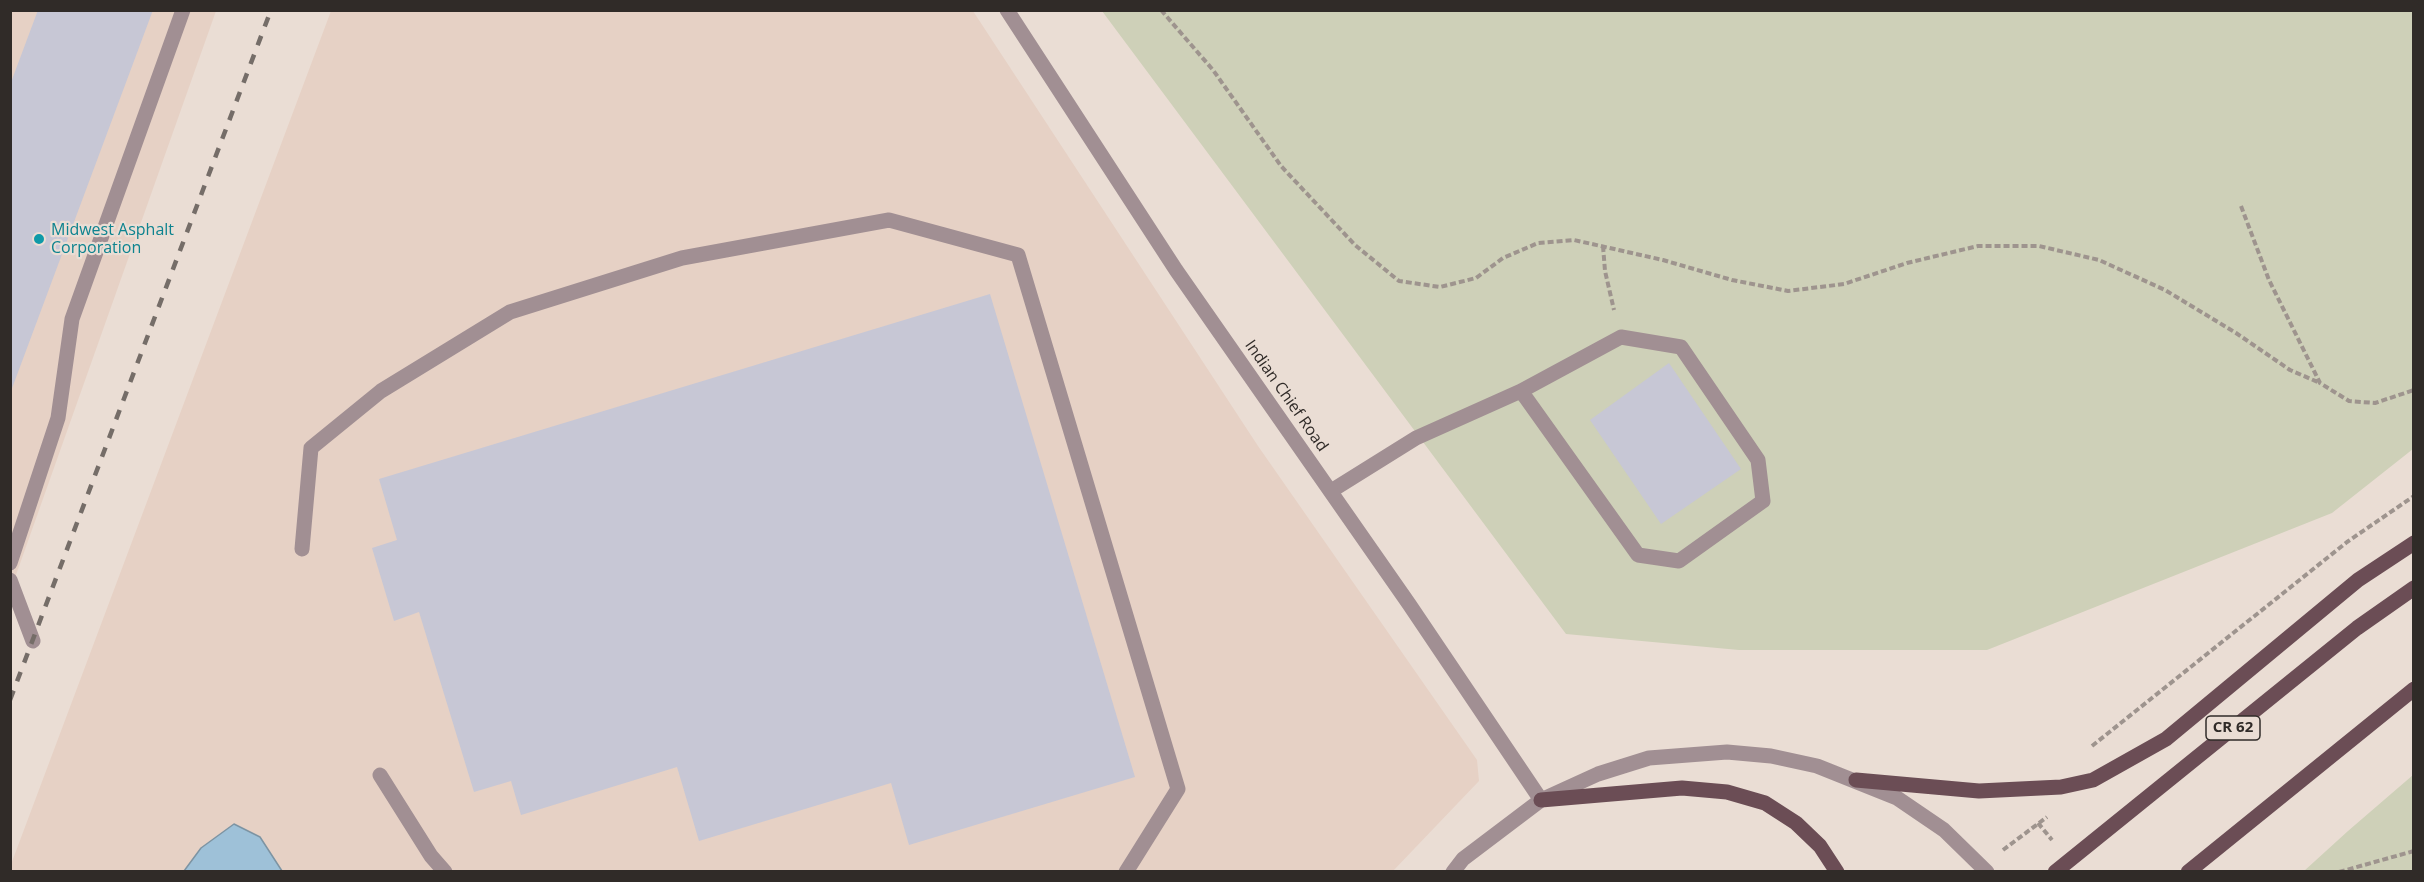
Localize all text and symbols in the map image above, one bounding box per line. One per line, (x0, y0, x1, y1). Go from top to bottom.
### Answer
place label: Midwest Asphalt Corporation (51, 220, 174, 258)
marker: Midwest Asphalt Corporation (32, 232, 46, 246)
street label: Indian Chief Road (1240, 337, 1332, 455)
road number: CR 62 (2206, 716, 2260, 740)

